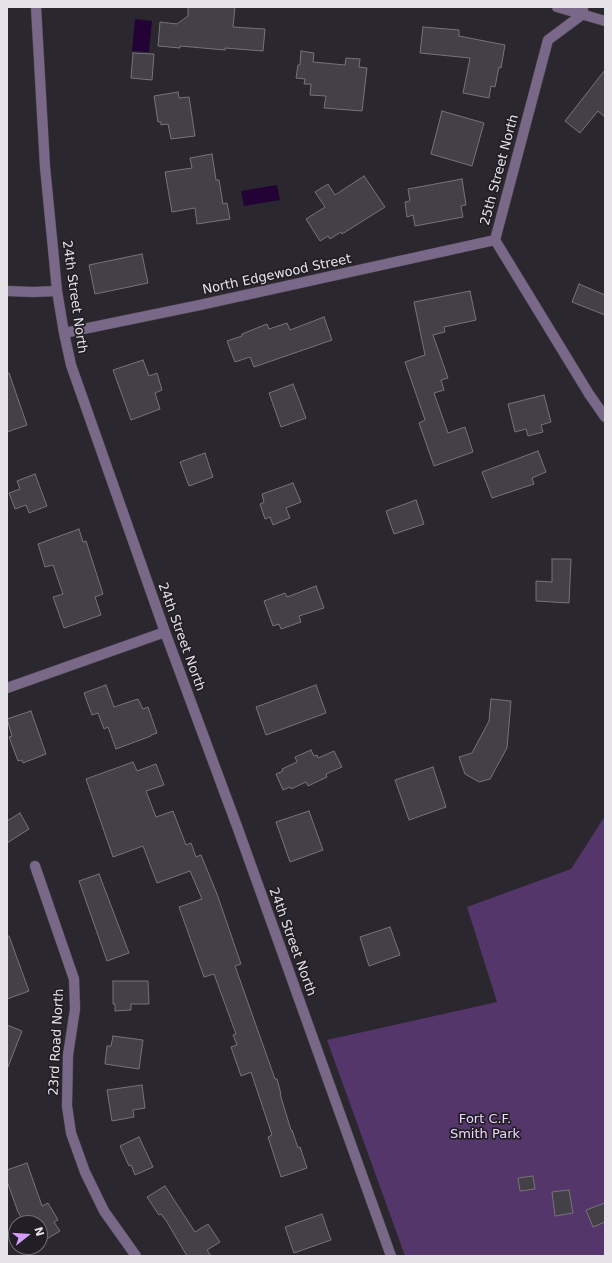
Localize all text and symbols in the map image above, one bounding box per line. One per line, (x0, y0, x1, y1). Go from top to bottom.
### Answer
street label: 25th Street North (478, 113, 522, 227)
street label: 24th Street North (58, 239, 90, 355)
street label: North Edgewood Street (201, 252, 353, 298)
street label: 24th Street North (154, 581, 208, 693)
street label: 24th Street North (265, 886, 319, 998)
street label: 23rd Road North (46, 988, 68, 1096)
park label: Fort C.F. Smith Park (450, 1112, 520, 1143)
north arrow (8, 1215, 48, 1255)
text: N (31, 1225, 47, 1238)

